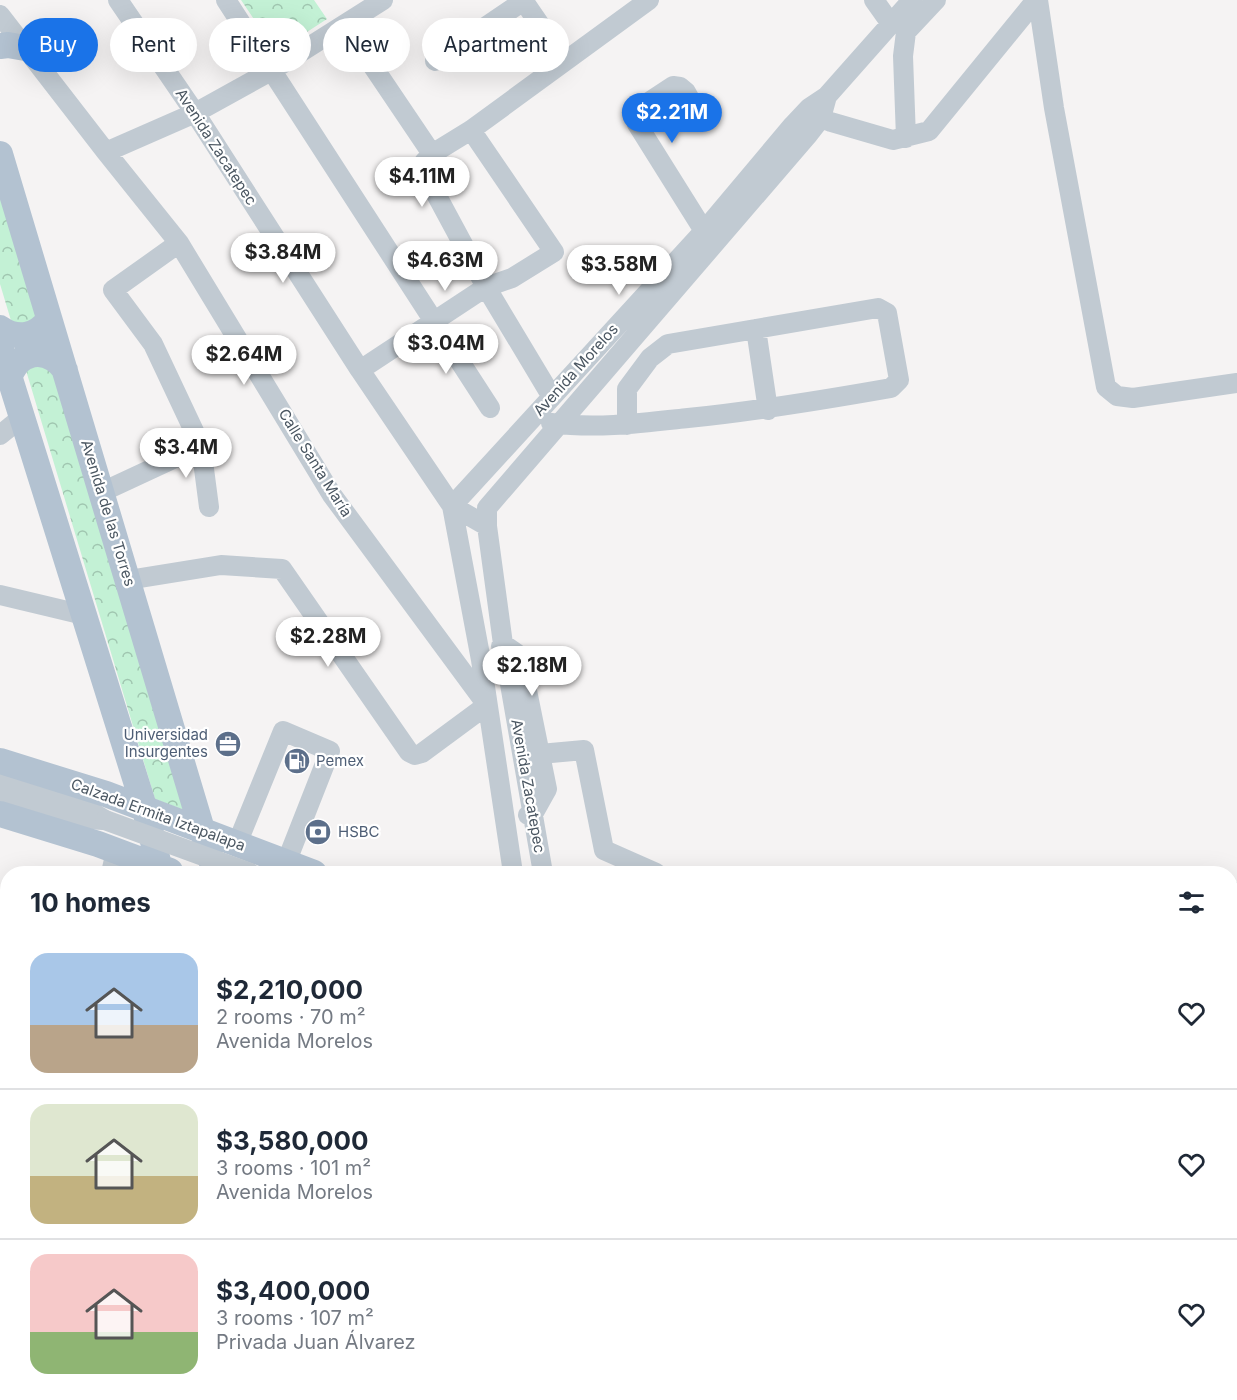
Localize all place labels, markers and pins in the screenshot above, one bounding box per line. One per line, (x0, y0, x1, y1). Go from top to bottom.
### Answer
pin: $2.21M (623, 93, 721, 144)
pin: $4.11M (373, 157, 471, 208)
pin: $3.84M (234, 233, 332, 284)
pin: $4.63M (396, 241, 494, 292)
pin: $3.58M (570, 245, 668, 296)
pin: $3.04M (397, 324, 495, 375)
pin: $2.64M (195, 335, 293, 386)
pin: $3.4M (144, 428, 228, 479)
pin: $2.28M (279, 617, 377, 668)
pin: $2.18M (483, 646, 581, 697)
place label: Universidad Insurgentes (123, 725, 208, 761)
office icon: Universidad Insurgentes (213, 729, 243, 759)
fuel station icon: Pemex (282, 746, 312, 776)
place label: Pemex (316, 751, 364, 770)
bank icon: HSBC (303, 817, 333, 847)
place label: HSBC (338, 822, 380, 841)

